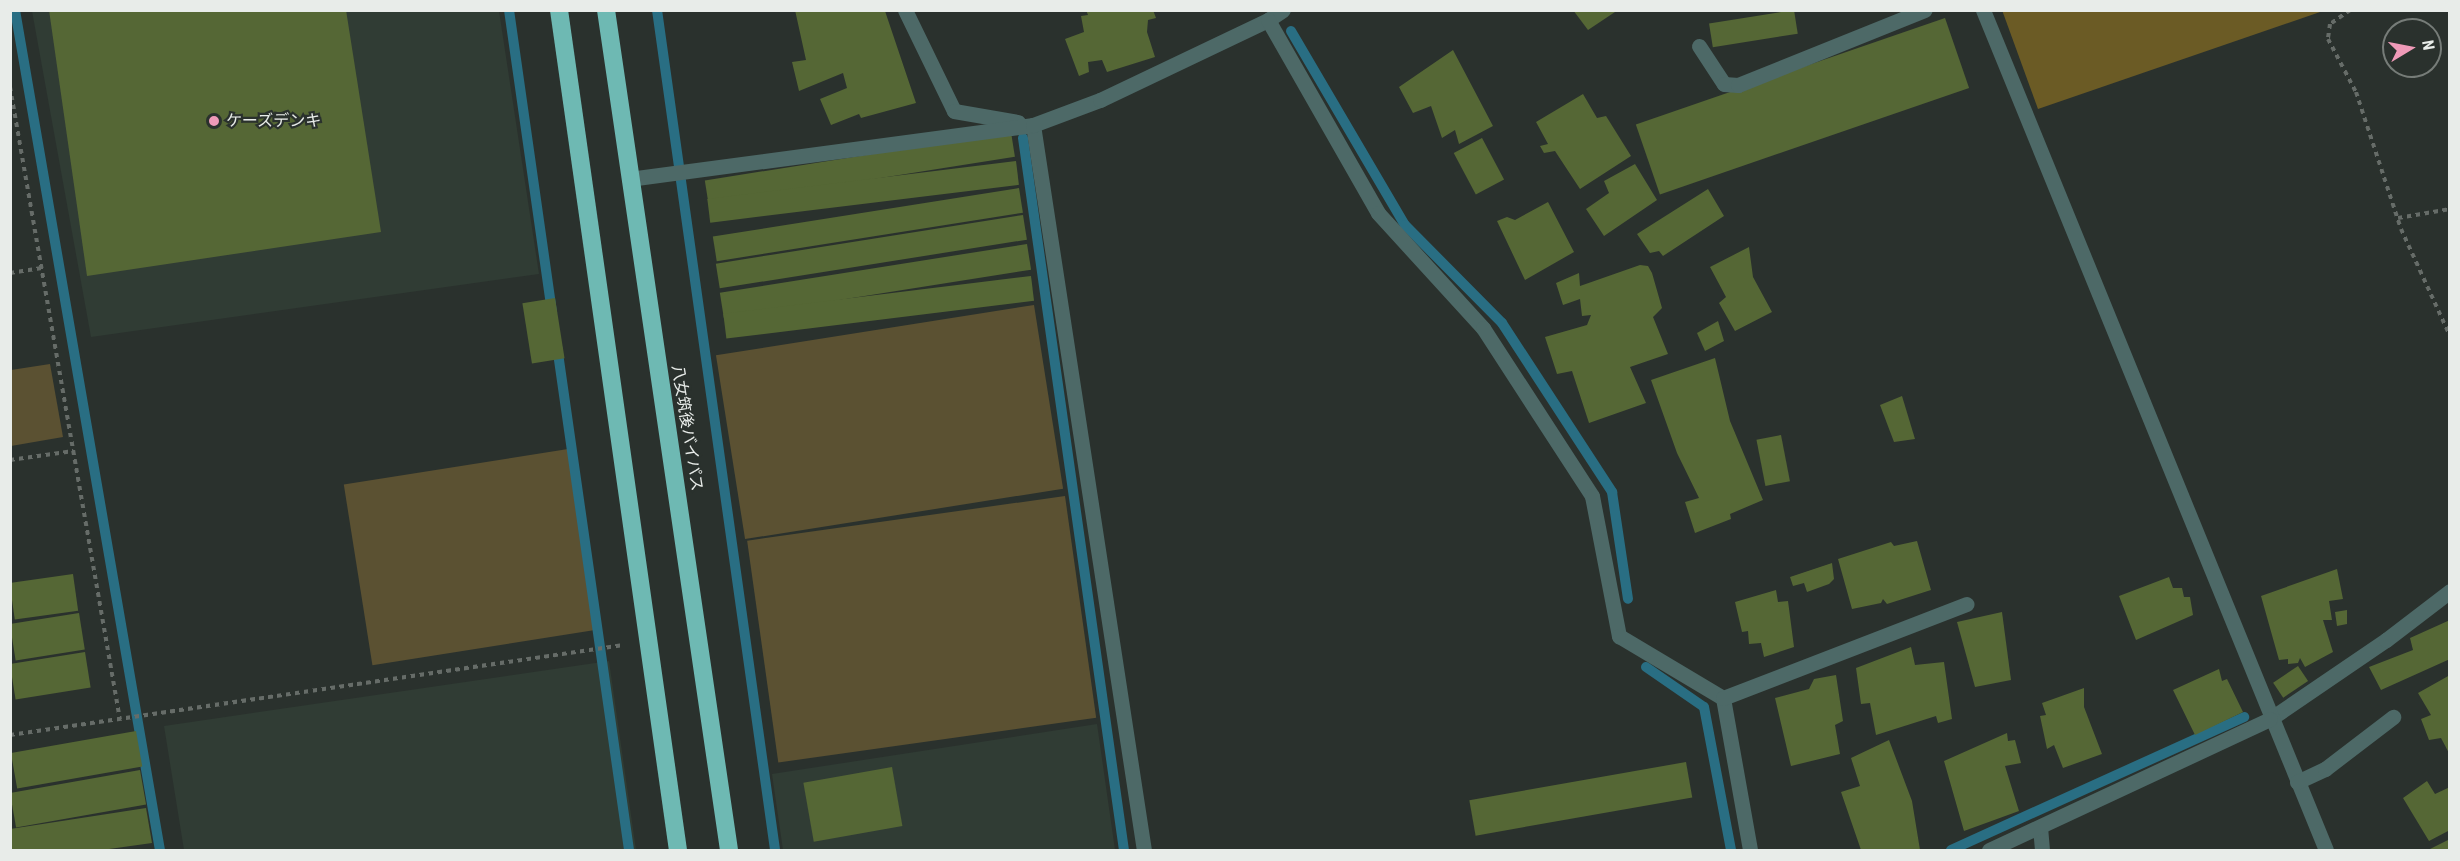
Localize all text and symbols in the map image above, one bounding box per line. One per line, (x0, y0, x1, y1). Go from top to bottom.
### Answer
north arrow (2382, 18, 2442, 78)
text: N (2418, 39, 2438, 52)
place label: ケーズデンキ (226, 111, 322, 131)
marker: ケーズデンキ (207, 114, 221, 128)
street label: 八女筑後バイパス (668, 363, 706, 493)

